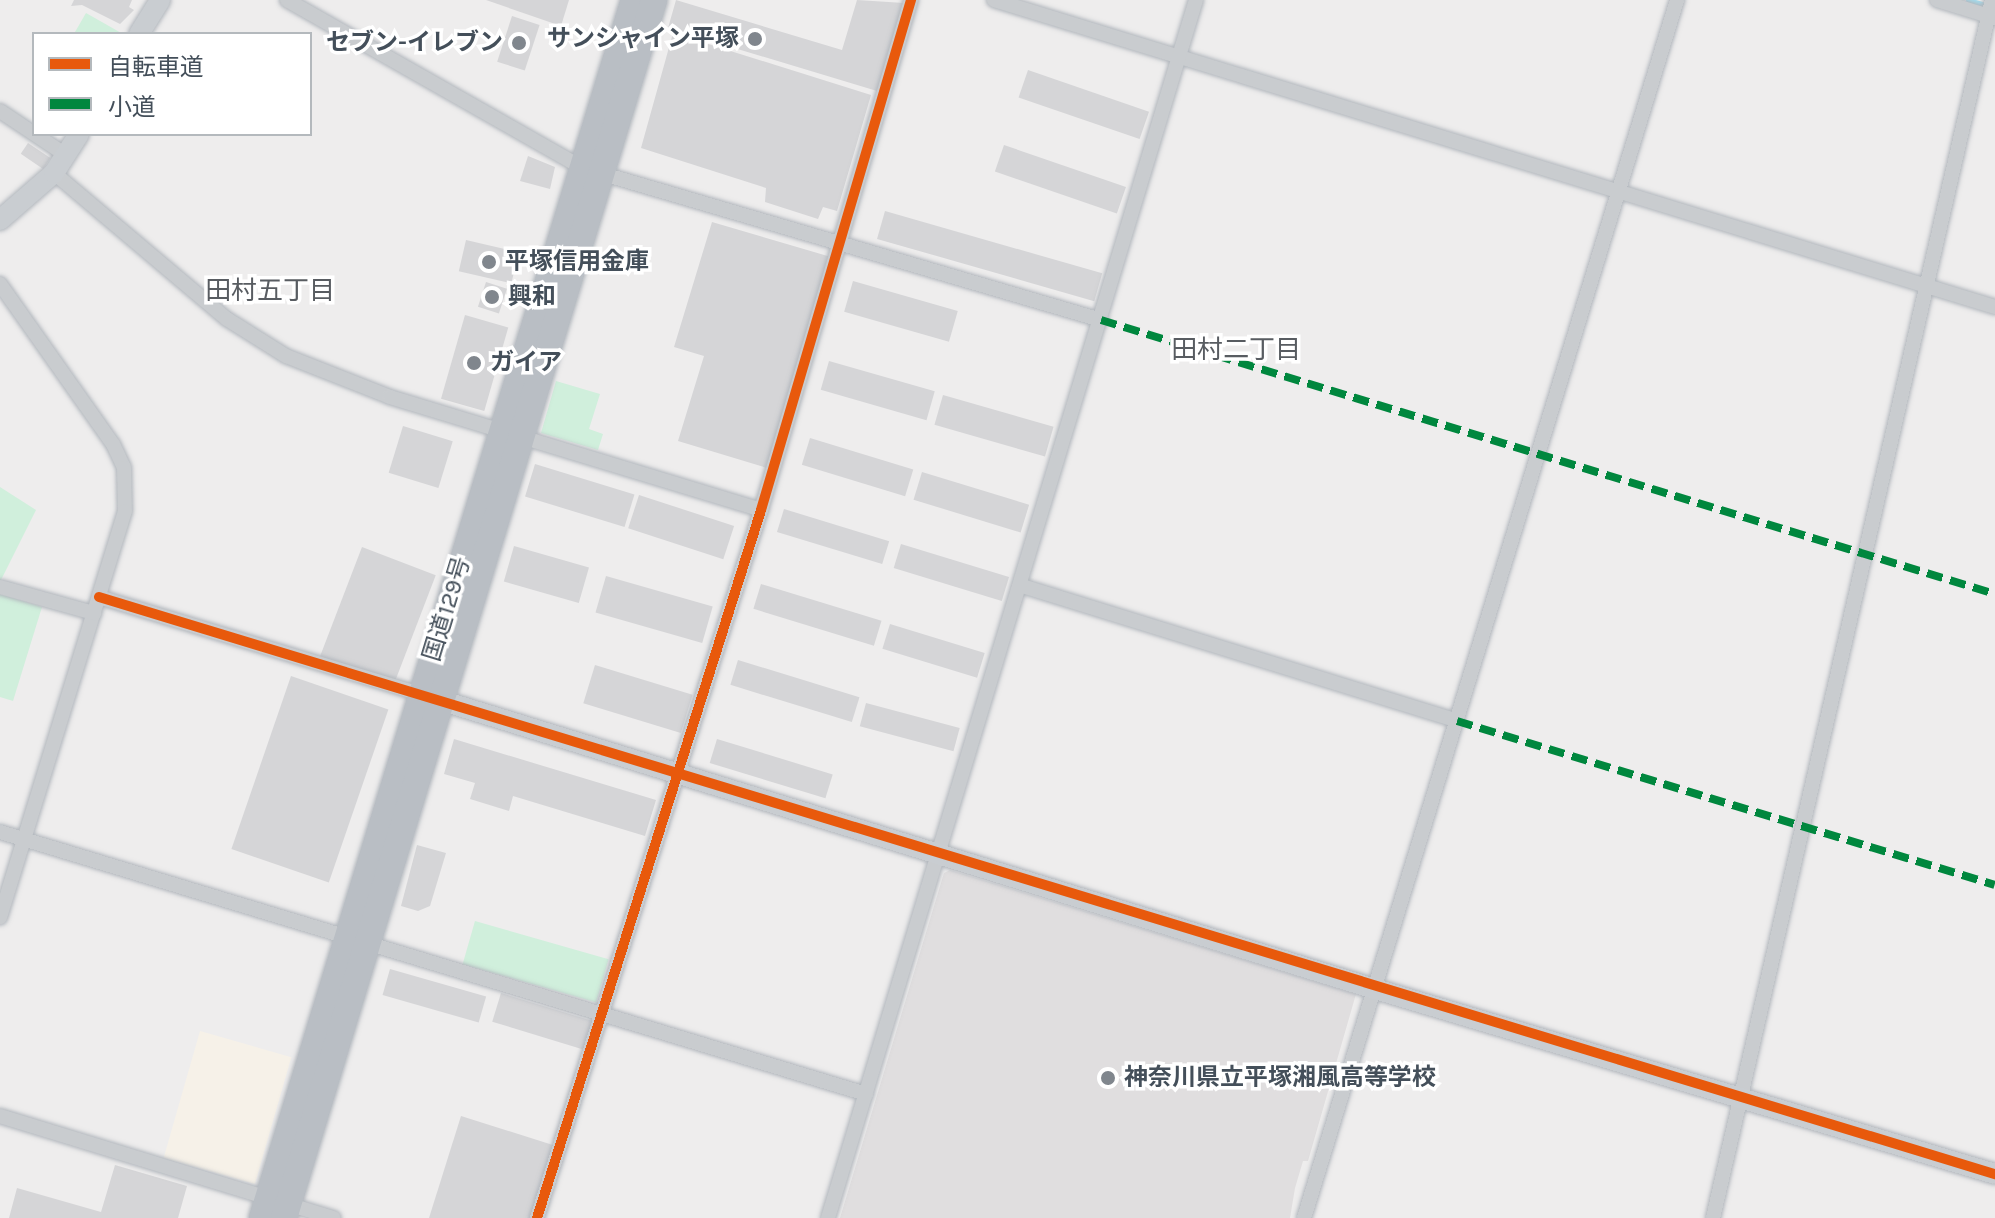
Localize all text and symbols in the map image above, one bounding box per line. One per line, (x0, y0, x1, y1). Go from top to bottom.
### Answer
place label: サンシャイン平塚 (547, 25, 739, 53)
place label: セブン-イレブン (326, 29, 503, 57)
marker: サンシャイン平塚 (746, 30, 764, 48)
legend (32, 32, 312, 136)
marker: セブン-イレブン (510, 34, 528, 52)
text: 自転車道 (108, 53, 204, 81)
text: 小道 (108, 93, 156, 121)
place label: 平塚信用金庫 (505, 248, 649, 276)
marker: 平塚信用金庫 (480, 253, 498, 271)
district label: 田村五丁目 (205, 275, 335, 307)
place label: 興和 (508, 283, 556, 311)
marker: 興和 (483, 288, 501, 306)
district label: 田村二丁目 (1171, 334, 1301, 366)
place label: ガイア (490, 349, 562, 377)
marker: ガイア (465, 354, 483, 372)
street label: 国道129号 (417, 553, 477, 665)
place label: 神奈川県立平塚湘風高等学校 (1124, 1064, 1436, 1092)
marker: 神奈川県立平塚湘風高等学校 (1099, 1069, 1117, 1087)

